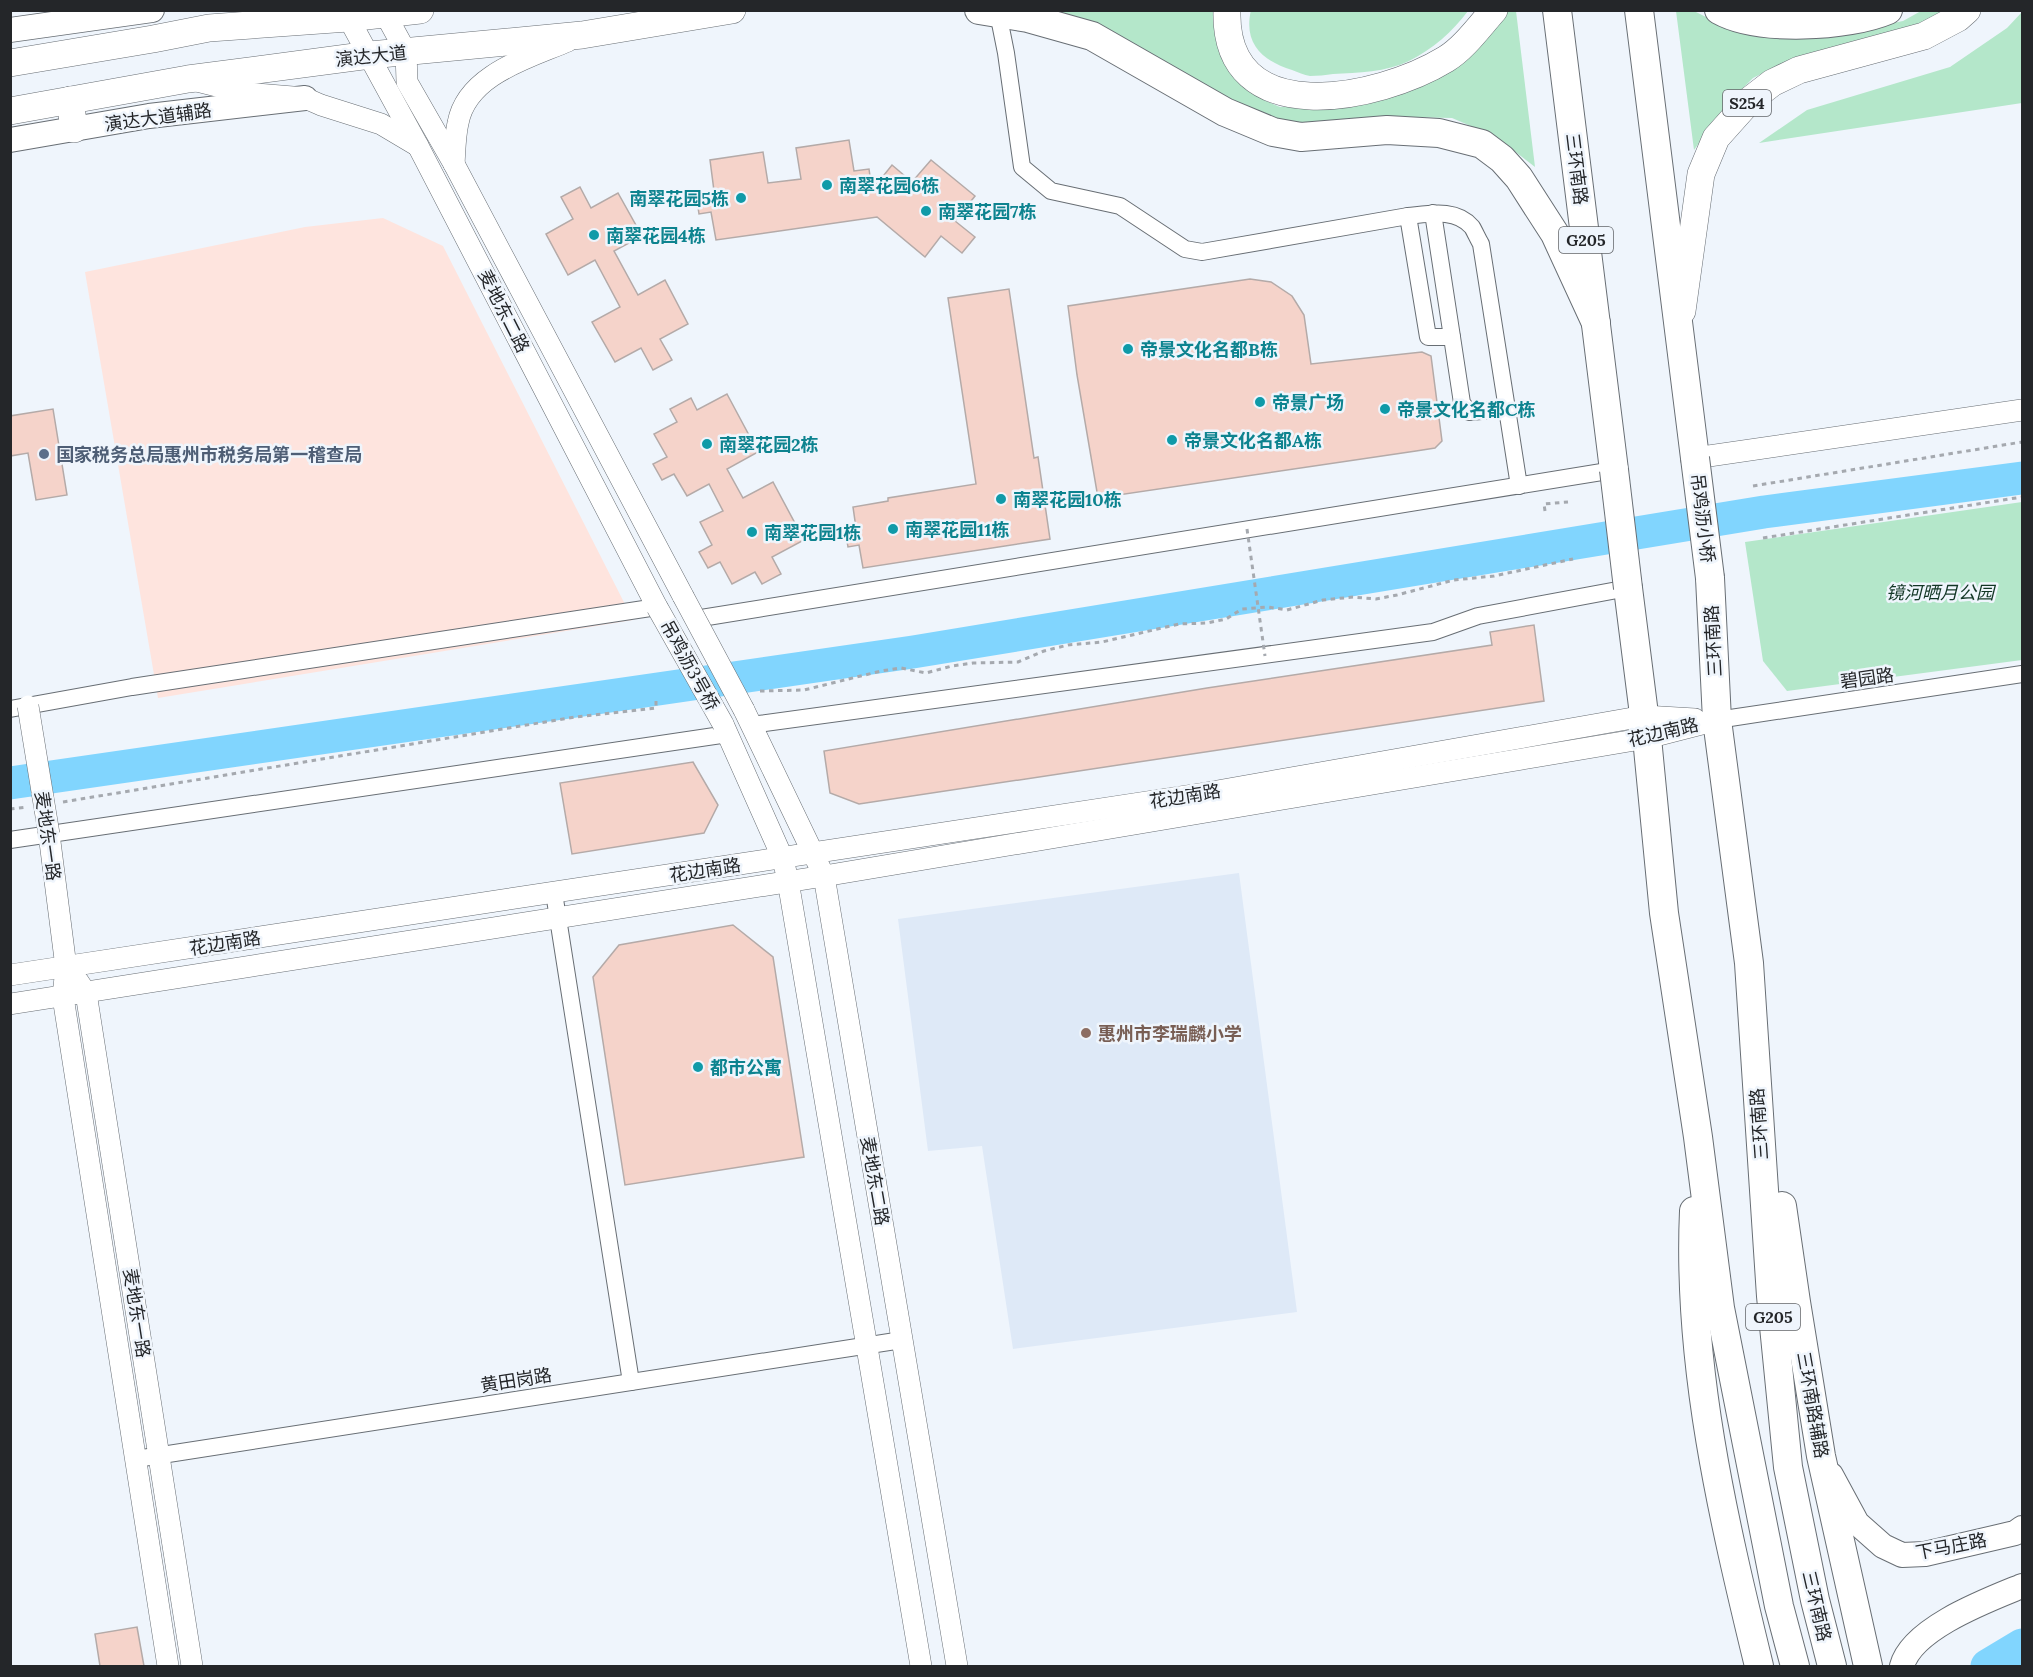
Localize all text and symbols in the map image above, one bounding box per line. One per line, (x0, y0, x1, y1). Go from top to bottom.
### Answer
street label: 演达大道 (334, 41, 408, 71)
road number: S254 (1723, 90, 1771, 116)
street label: 演达大道辅路 (103, 98, 213, 136)
street label: 三环南路 (1561, 132, 1593, 206)
place label: 南翠花园6栋 (839, 174, 939, 197)
marker: 南翠花园6栋 (820, 178, 834, 192)
place label: 南翠花园5栋 (629, 187, 729, 210)
marker: 南翠花园5栋 (734, 191, 748, 205)
place label: 南翠花园7栋 (938, 200, 1036, 223)
marker: 南翠花园7栋 (919, 204, 933, 218)
place label: 南翠花园4栋 (606, 224, 706, 247)
road number: G205 (1559, 227, 1613, 253)
marker: 南翠花园4栋 (587, 228, 601, 242)
street label: 麦地东二路 (473, 266, 535, 356)
place label: 帝景文化名都B栋 (1140, 338, 1278, 361)
marker: 帝景文化名都B栋 (1121, 342, 1135, 356)
place label: 帝景广场 (1272, 391, 1344, 414)
marker: 帝景广场 (1253, 395, 1267, 409)
place label: 帝景文化名都C栋 (1397, 398, 1535, 421)
marker: 帝景文化名都C栋 (1378, 402, 1392, 416)
place label: 帝景文化名都A栋 (1184, 429, 1322, 452)
place label: 南翠花园2栋 (719, 433, 819, 456)
marker: 帝景文化名都A栋 (1165, 433, 1179, 447)
marker: 南翠花园2栋 (700, 437, 714, 451)
place label: 国家税务总局惠州市税务局第一稽查局 (56, 443, 362, 466)
marker: 国家税务总局惠州市税务局第一稽查局 (37, 447, 51, 461)
street label: 吊鸡沥小桥 (1686, 472, 1720, 564)
place label: 南翠花园10栋 (1013, 488, 1122, 511)
marker: 南翠花园10栋 (994, 492, 1008, 506)
place label: 南翠花园11栋 (905, 518, 1010, 541)
place label: 南翠花园1栋 (764, 521, 861, 544)
marker: 南翠花园11栋 (886, 522, 900, 536)
marker: 南翠花园1栋 (745, 525, 759, 539)
park label: 镜河晒月公园 (1886, 581, 1997, 604)
street label: 三环南路 (1700, 604, 1726, 678)
street label: 吊鸡沥3号桥 (656, 616, 724, 714)
street label: 碧园路 (1839, 663, 1895, 693)
street label: 花边南路 (1625, 713, 1701, 751)
street label: 花边南路 (1148, 779, 1222, 813)
street label: 麦地东一路 (30, 790, 66, 882)
street label: 花边南路 (668, 853, 742, 887)
street label: 花边南路 (188, 926, 262, 960)
place label: 惠州市李瑞麟小学 (1098, 1022, 1242, 1045)
marker: 惠州市李瑞麟小学 (1079, 1026, 1093, 1040)
place label: 都市公寓 (710, 1056, 782, 1079)
marker: 都市公寓 (691, 1060, 705, 1074)
street label: 三环南路 (1745, 1087, 1773, 1161)
street label: 麦地东二路 (856, 1135, 894, 1227)
street label: 麦地东一路 (119, 1267, 155, 1359)
road number: G205 (1746, 1304, 1800, 1330)
street label: 三环南路辅路 (1792, 1350, 1834, 1460)
street label: 黄田岗路 (479, 1363, 553, 1397)
street label: 下马庄路 (1913, 1528, 1989, 1564)
street label: 三环南路 (1798, 1568, 1836, 1644)

